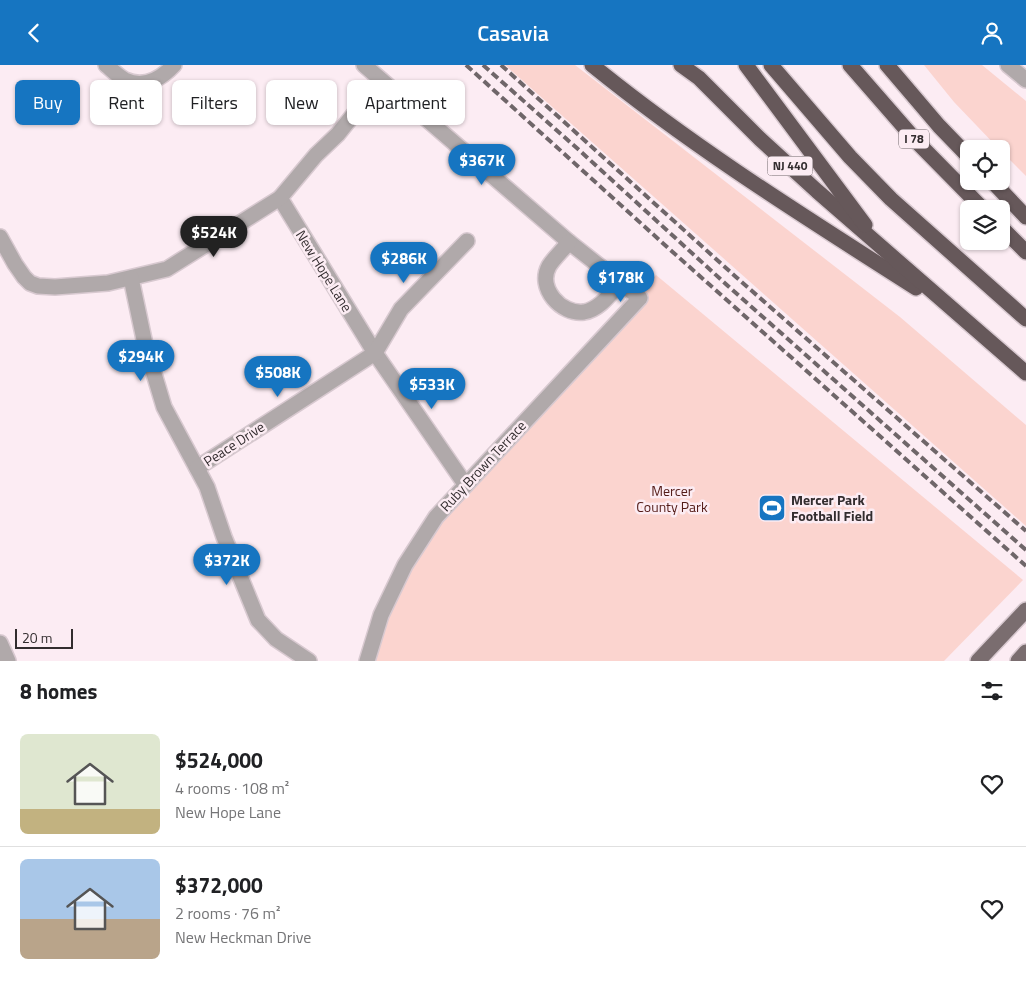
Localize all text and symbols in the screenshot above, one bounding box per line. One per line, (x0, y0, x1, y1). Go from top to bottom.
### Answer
text: Casavia (477, 16, 549, 50)
icon: back (20, 19, 48, 47)
icon: person (978, 19, 1006, 47)
chip: Buy (15, 80, 80, 125)
chip: Rent (90, 80, 162, 125)
chip: Filters (172, 80, 256, 125)
chip: New (266, 80, 337, 125)
chip: Apartment (347, 80, 465, 125)
road number: I 78 (899, 129, 929, 149)
map controls (960, 140, 1010, 250)
button: locate (960, 140, 1010, 190)
pin: $367K (447, 143, 517, 186)
text: $367K (459, 148, 505, 172)
road number: NJ 440 (768, 157, 812, 175)
button: layers (960, 200, 1010, 250)
pin: $524K (179, 215, 249, 258)
text: $524K (191, 220, 237, 244)
street label: New Hope Lane (291, 226, 358, 316)
pin: $286K (369, 241, 439, 284)
text: $286K (381, 246, 427, 270)
pin: $178K (586, 261, 656, 303)
text: $178K (598, 265, 644, 289)
pin: $294K (106, 339, 176, 382)
text: $294K (118, 344, 164, 368)
pin: $508K (243, 355, 313, 398)
text: $508K (255, 360, 301, 384)
pin: $533K (397, 367, 467, 410)
text: $533K (409, 372, 455, 396)
street label: Ruby Brown Terrace (435, 415, 531, 516)
street label: Peace Drive (199, 416, 268, 471)
park label: Mercer County Park (636, 480, 708, 517)
place label: Mercer Park Football Field (791, 489, 873, 526)
sports icon: Mercer Park Football Field (757, 493, 787, 523)
pin: $372K (192, 543, 262, 586)
text: $372K (204, 548, 250, 572)
scale bar (15, 626, 72, 649)
text: 20 m (22, 627, 52, 648)
text: 8 homes (20, 675, 97, 707)
icon: filters (978, 677, 1006, 705)
text: $524,000 (175, 744, 263, 776)
icon: home (60, 754, 120, 814)
icon: heart (978, 770, 1006, 798)
text: 4 rooms · 108 m² (175, 776, 289, 800)
text: New Hope Lane (175, 800, 281, 824)
text: $372,000 (175, 869, 263, 901)
icon: home (60, 879, 120, 939)
icon: heart (978, 895, 1006, 923)
text: 2 rooms · 76 m² (175, 901, 280, 925)
text: New Heckman Drive (175, 925, 311, 949)

